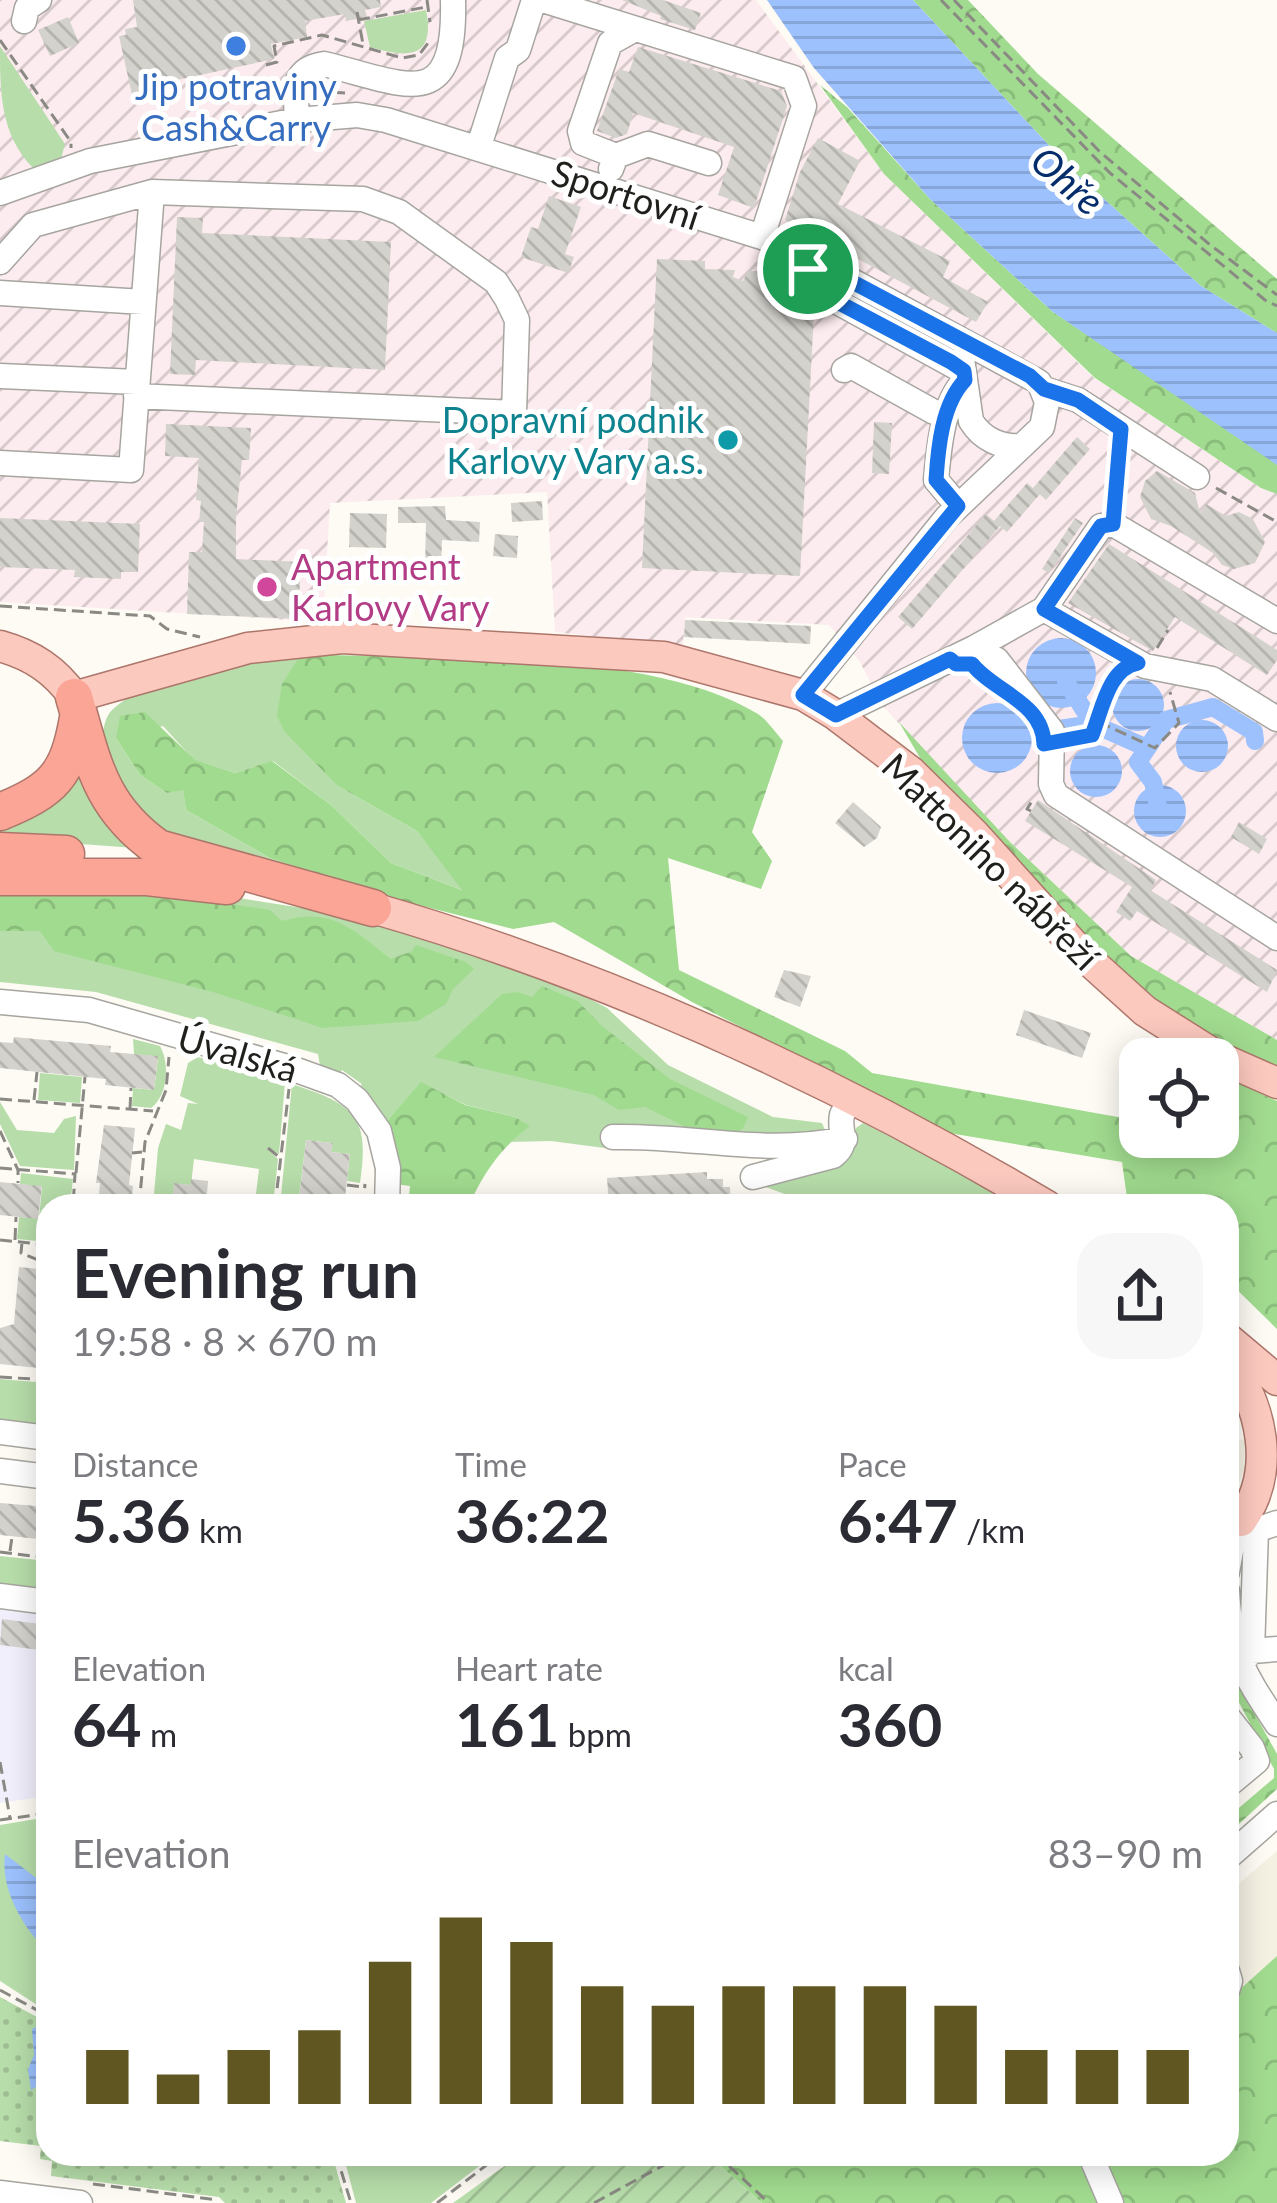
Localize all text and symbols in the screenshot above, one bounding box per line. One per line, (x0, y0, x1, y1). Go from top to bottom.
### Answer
marker: Jip potraviny Cash&Carry (223, 33, 249, 59)
place label: Jip potraviny Cash&Carry (135, 64, 337, 149)
water label: Ohře (1022, 136, 1114, 224)
street label: Sportovní (547, 149, 707, 239)
pin (757, 218, 859, 320)
icon: arrive (775, 236, 841, 302)
place label: Dopravní podnik Karlovy Vary a.s. (442, 397, 705, 482)
marker: Dopravní podnik Karlovy Vary a.s. (715, 427, 741, 453)
place label: Apartment Karlovy Vary (291, 544, 490, 629)
marker: Apartment Karlovy Vary (254, 574, 280, 600)
street label: Mattoniho nábřeží (874, 744, 1109, 979)
street label: Úvalská (173, 1015, 303, 1091)
map controls (1119, 1038, 1239, 1158)
button: locate (1119, 1038, 1239, 1158)
text: Evening run (72, 1233, 419, 1312)
button: share (1077, 1233, 1203, 1359)
text: 19:58 · 8 × 670 m (72, 1318, 377, 1364)
text: Distance (72, 1444, 199, 1484)
text: Time (455, 1444, 527, 1484)
text: Pace (838, 1444, 907, 1484)
text: 5.36 (72, 1484, 191, 1556)
text: 36:22 (455, 1484, 610, 1556)
text: 6:47 (838, 1484, 958, 1556)
text: km (191, 1510, 243, 1550)
text: /km (958, 1510, 1025, 1550)
text: Elevation (72, 1648, 206, 1688)
text: Heart rate (455, 1648, 603, 1688)
text: kcal (838, 1648, 894, 1688)
text: 64 (72, 1688, 142, 1760)
text: 161 (455, 1688, 559, 1760)
text: 360 (838, 1688, 942, 1760)
text: m (142, 1714, 177, 1754)
text: bpm (559, 1714, 632, 1754)
text: Elevation (72, 1830, 230, 1876)
text: 83–90 m (1048, 1830, 1203, 1876)

